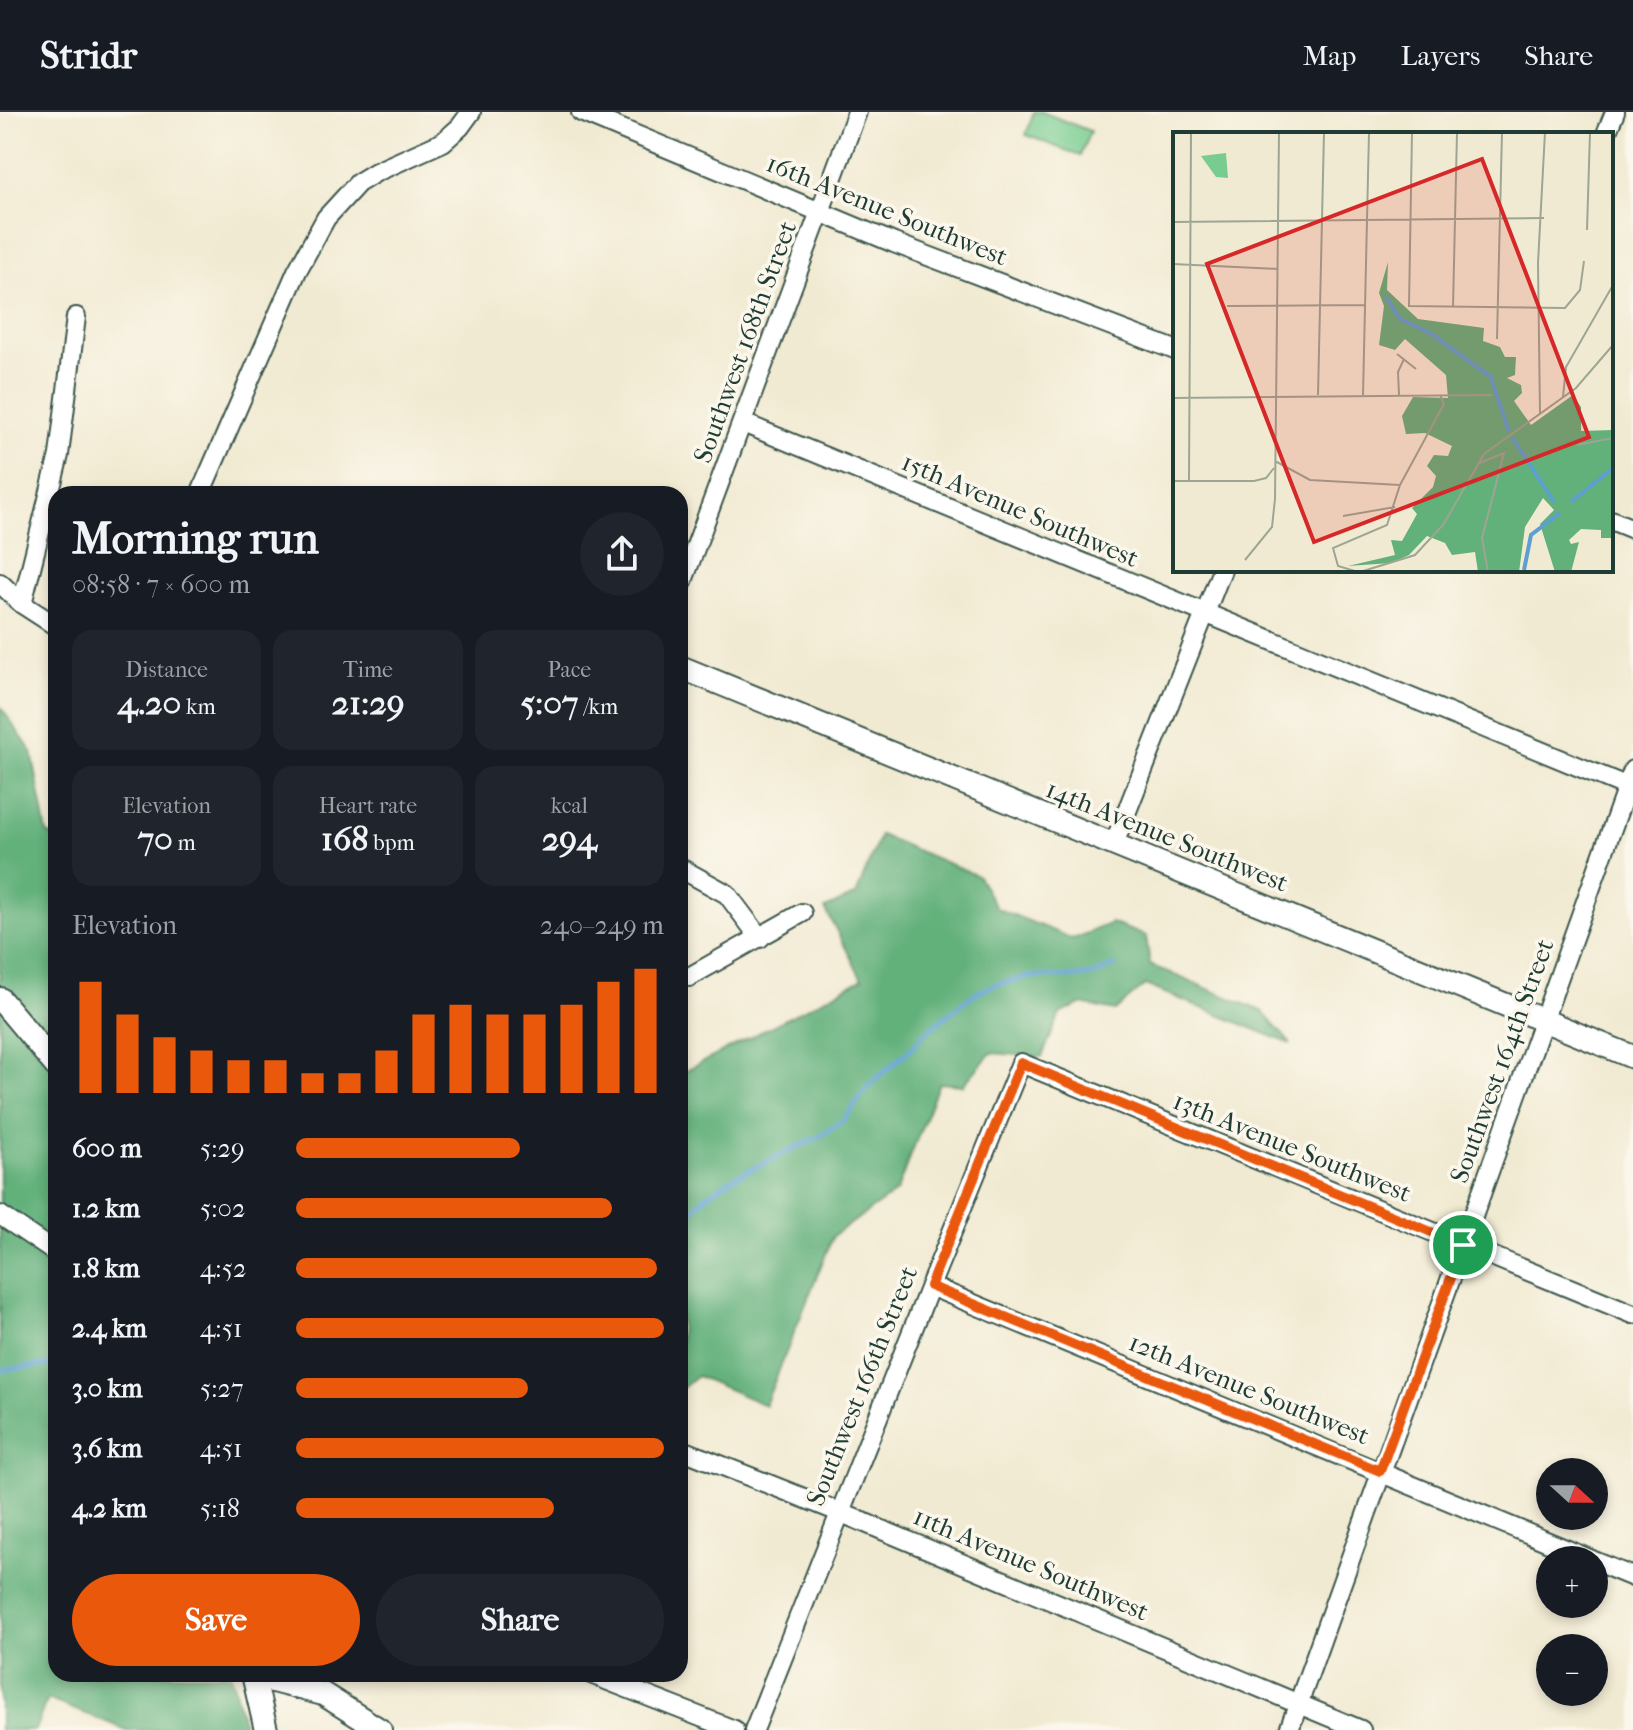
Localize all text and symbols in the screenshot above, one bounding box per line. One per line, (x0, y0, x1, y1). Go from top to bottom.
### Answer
text: Stridr (40, 33, 137, 78)
text: Map (1303, 39, 1356, 72)
text: Layers (1400, 39, 1480, 72)
text: Share (1524, 39, 1593, 72)
inset map (1173, 132, 1613, 572)
street label: 16th Avenue Southwest (762, 147, 1013, 273)
street label: Southwest 168th Street (687, 216, 803, 467)
street label: 15th Avenue Southwest (897, 446, 1144, 574)
button: share (580, 512, 664, 596)
text: Morning run (72, 513, 319, 564)
text: 08:58 · 7 × 600 m (72, 569, 250, 600)
text: Distance (125, 657, 208, 683)
text: Time (343, 657, 393, 683)
text: Pace (547, 657, 591, 683)
text: 4.20 (118, 683, 181, 723)
text: 21:29 (331, 683, 405, 723)
text: 5:07 (520, 683, 579, 723)
text: km (181, 694, 216, 720)
text: /km (579, 694, 618, 720)
street label: 14th Avenue Southwest (1041, 773, 1293, 899)
text: Elevation (122, 793, 211, 819)
text: Heart rate (319, 793, 417, 819)
text: kcal (551, 793, 588, 819)
text: 70 (138, 819, 173, 859)
text: 168 (321, 819, 369, 859)
text: 294 (542, 819, 597, 859)
text: m (173, 830, 196, 856)
text: bpm (369, 830, 415, 856)
text: Elevation (72, 910, 177, 941)
text: 240–249 m (540, 910, 664, 941)
street label: Southwest 164th Street (1443, 934, 1561, 1187)
street label: 13th Avenue Southwest (1169, 1085, 1416, 1209)
text: 600 m (72, 1133, 142, 1164)
text: 5:29 (200, 1133, 245, 1164)
text: 1.2 km (72, 1193, 140, 1224)
text: 5:02 (200, 1193, 245, 1224)
pin (1429, 1211, 1497, 1279)
icon: arrive (1441, 1223, 1485, 1267)
text: 1.8 km (72, 1253, 140, 1284)
text: 4:52 (200, 1253, 246, 1284)
street label: Southwest 166th Street (800, 1261, 925, 1510)
text: 2.4 km (72, 1313, 147, 1344)
text: 4:51 (200, 1313, 242, 1344)
street label: 12th Avenue Southwest (1124, 1327, 1374, 1452)
text: 3.0 km (72, 1373, 143, 1404)
text: 5:27 (200, 1373, 243, 1404)
text: 3.6 km (72, 1433, 142, 1464)
text: 4:51 (200, 1433, 242, 1464)
north arrow (1536, 1458, 1608, 1530)
map controls (1536, 1458, 1608, 1706)
text: 4.2 km (72, 1493, 147, 1524)
text: 5:18 (200, 1493, 240, 1524)
street label: 11th Avenue Southwest (909, 1500, 1154, 1628)
button: + (1536, 1546, 1608, 1618)
button: Save (72, 1574, 360, 1666)
button: Share (376, 1574, 664, 1666)
button: − (1536, 1634, 1608, 1706)

